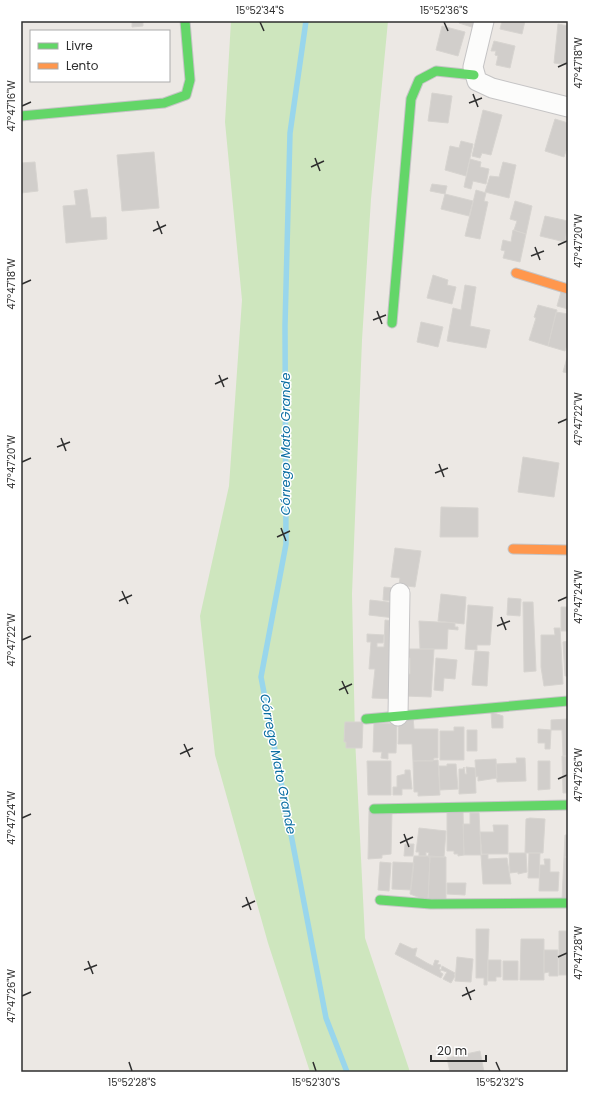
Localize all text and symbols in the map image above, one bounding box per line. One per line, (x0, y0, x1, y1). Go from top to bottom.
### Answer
text: 15°52'34"S (236, 3, 284, 18)
text: 15°52'36"S (420, 3, 468, 18)
legend (30, 30, 170, 82)
text: Livre (66, 37, 93, 54)
text: 47°47'18"W (571, 37, 586, 89)
text: Lento (66, 57, 99, 74)
text: 47°47'16"W (4, 80, 19, 132)
text: 47°47'20"W (571, 214, 586, 268)
text: 47°47'18"W (4, 258, 19, 310)
water label: Córrego Mato Grande (276, 373, 295, 515)
text: 47°47'22"W (571, 392, 586, 446)
text: 47°47'20"W (4, 435, 19, 489)
text: 47°47'24"W (571, 570, 586, 624)
text: 47°47'22"W (4, 613, 19, 667)
water label: Córrego Mato Grande (255, 692, 301, 836)
text: 47°47'26"W (571, 748, 586, 802)
text: 47°47'24"W (4, 791, 19, 845)
text: 47°47'28"W (571, 926, 586, 980)
text: 47°47'26"W (4, 969, 19, 1023)
scale bar (431, 1037, 486, 1063)
text: 20 m (437, 1042, 467, 1059)
text: 15°52'28"S (108, 1075, 156, 1090)
text: 15°52'30"S (292, 1075, 340, 1090)
text: 15°52'32"S (476, 1075, 524, 1090)

